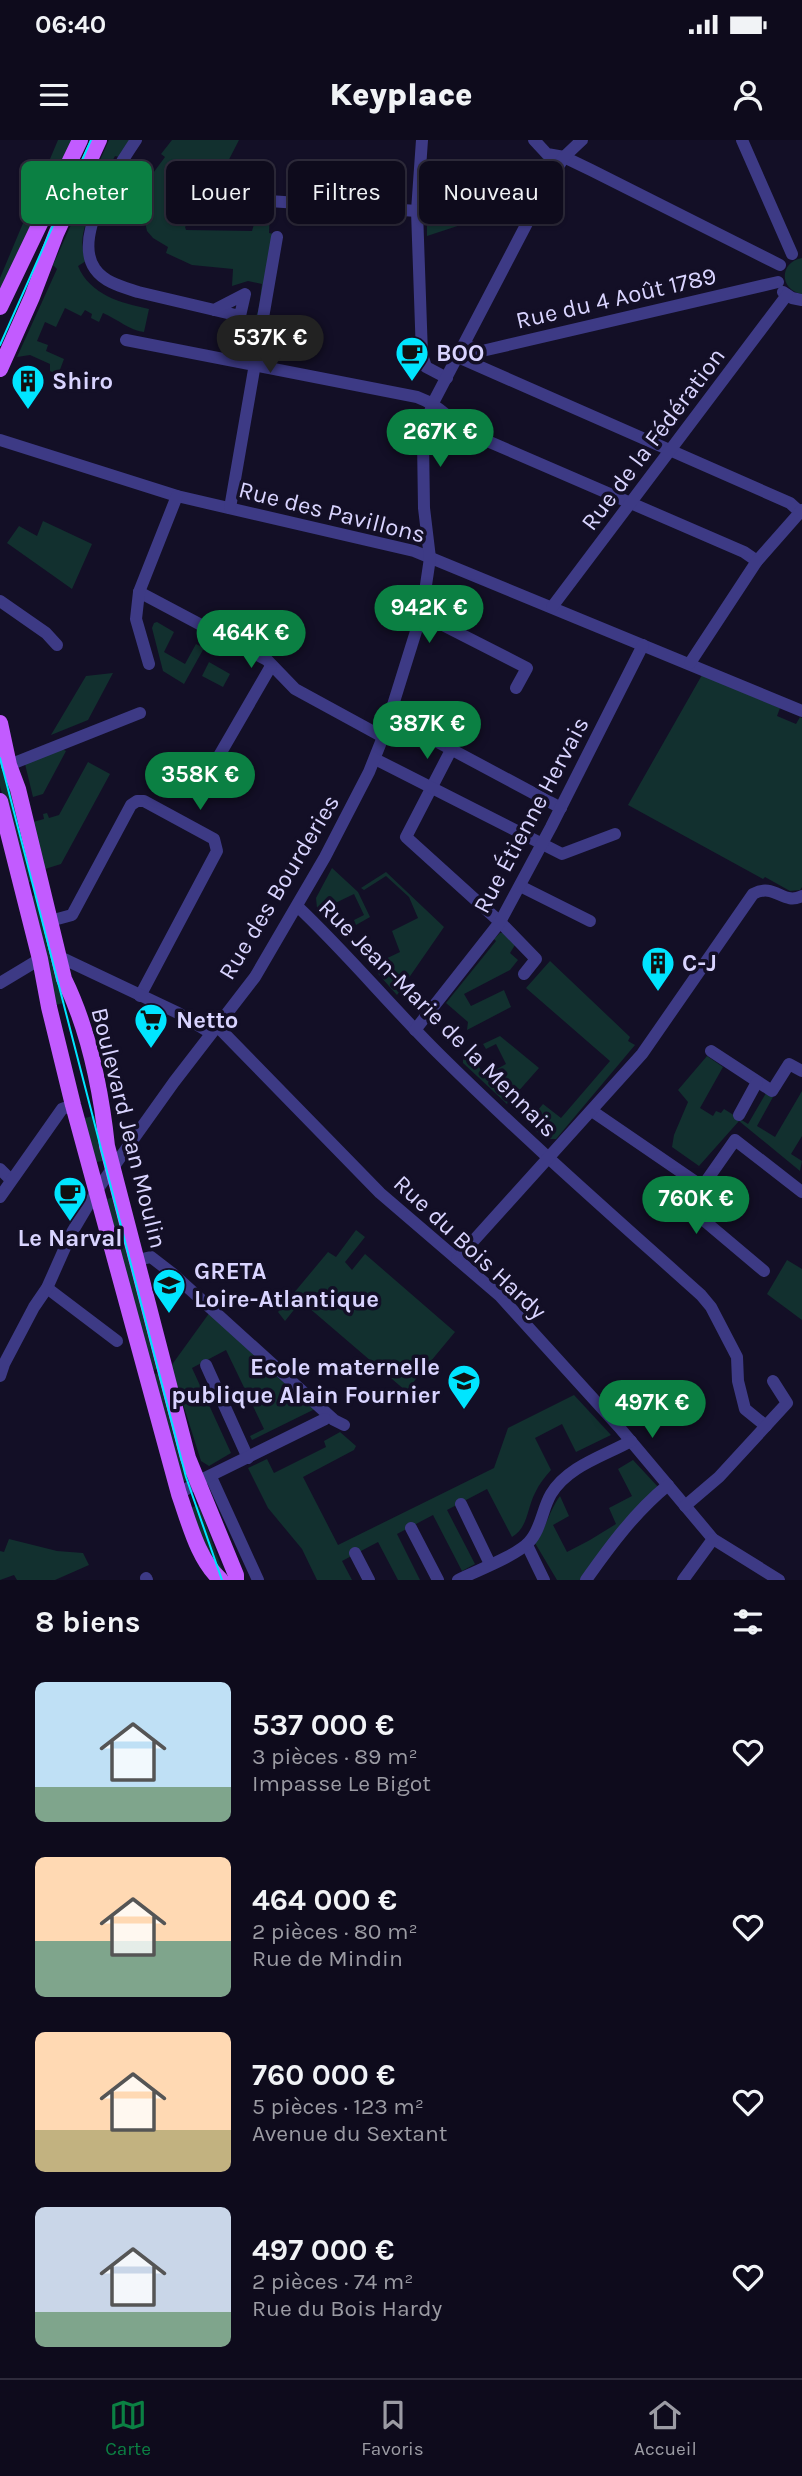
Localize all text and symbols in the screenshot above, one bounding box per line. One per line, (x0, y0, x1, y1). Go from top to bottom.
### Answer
text: 06:40 (35, 9, 106, 40)
icon: menu (35, 76, 73, 114)
text: Keyplace (329, 76, 473, 113)
icon: person (729, 76, 767, 114)
chip: Acheter (21, 161, 152, 224)
chip: Louer (166, 161, 274, 224)
chip: Filtres (288, 161, 405, 224)
chip: Nouveau (419, 161, 563, 224)
street label: Rue du 4 Août 1789 (513, 261, 719, 335)
pin: 537K € (213, 316, 327, 375)
text: 537K € (233, 324, 307, 351)
cafe icon: BOO (393, 334, 431, 383)
place label: BOO (436, 339, 484, 367)
street label: Rue de la Fédération (575, 342, 731, 536)
building icon: Shiro (9, 362, 47, 411)
place label: Shiro (52, 367, 113, 395)
pin: 267K € (383, 410, 497, 469)
text: 267K € (403, 418, 477, 445)
street label: Rue des Pavillons (236, 475, 428, 549)
pin: 942K € (372, 586, 486, 645)
text: 942K € (390, 594, 468, 621)
pin: 464K € (194, 610, 308, 670)
text: 464K € (213, 619, 289, 646)
pin: 387K € (370, 702, 484, 761)
text: 387K € (389, 710, 465, 737)
street label: Rue Étienne Hervais (467, 712, 595, 918)
pin: 358K € (143, 752, 257, 812)
text: 358K € (161, 761, 239, 788)
street label: Rue des Bourderies (213, 789, 345, 985)
street label: Rue Jean-Marie de la Mennais (313, 893, 563, 1143)
building icon: C-J (639, 944, 677, 993)
place label: C-J (682, 949, 717, 977)
supermarket icon: Netto (132, 1001, 170, 1050)
street label: Boulevard Jean Moulin (86, 1005, 172, 1251)
place label: Netto (176, 1006, 238, 1034)
street label: Rue du Bois Hardy (388, 1169, 552, 1325)
cafe icon: Le Narval (51, 1174, 89, 1223)
pin: 760K € (639, 1176, 753, 1236)
text: 760K € (658, 1185, 734, 1212)
place label: Le Narval (17, 1224, 123, 1252)
place label: GRETA Loire-Atlantique (194, 1257, 379, 1313)
school or university icon: GRETA Loire-Atlantique (150, 1266, 188, 1315)
place label: Ecole maternelle publique Alain Fournier (171, 1353, 441, 1409)
school or university icon: Ecole maternelle publique Alain Fournier (445, 1362, 483, 1411)
pin: 497K € (595, 1380, 709, 1440)
text: 497K € (615, 1389, 689, 1416)
icon: filters (729, 1603, 767, 1641)
text: 8 biens (35, 1604, 141, 1640)
text: 537 000 € (252, 1707, 394, 1743)
icon: home (91, 1710, 175, 1794)
icon: heart (729, 1733, 767, 1771)
text: 3 pièces · 89 m² (252, 1743, 418, 1770)
text: Impasse Le Bigot (252, 1770, 431, 1797)
text: 464 000 € (252, 1882, 397, 1918)
icon: home (91, 1885, 175, 1969)
icon: heart (729, 1908, 767, 1946)
text: 2 pièces · 80 m² (252, 1918, 418, 1945)
text: Rue de Mindin (252, 1945, 403, 1972)
text: 760 000 € (252, 2057, 395, 2093)
icon: home (91, 2060, 175, 2144)
icon: heart (729, 2083, 767, 2121)
text: 5 pièces · 123 m² (252, 2093, 424, 2120)
text: Avenue du Sextant (252, 2120, 448, 2147)
text: 497 000 € (252, 2232, 394, 2268)
icon: home (91, 2235, 175, 2319)
icon: heart (729, 2258, 767, 2296)
text: 2 pièces · 74 m² (252, 2268, 414, 2295)
text: Rue du Bois Hardy (252, 2295, 442, 2322)
tab: Carte (105, 2396, 151, 2460)
tab: Favoris (361, 2396, 424, 2460)
tab: Accueil (634, 2396, 697, 2460)

